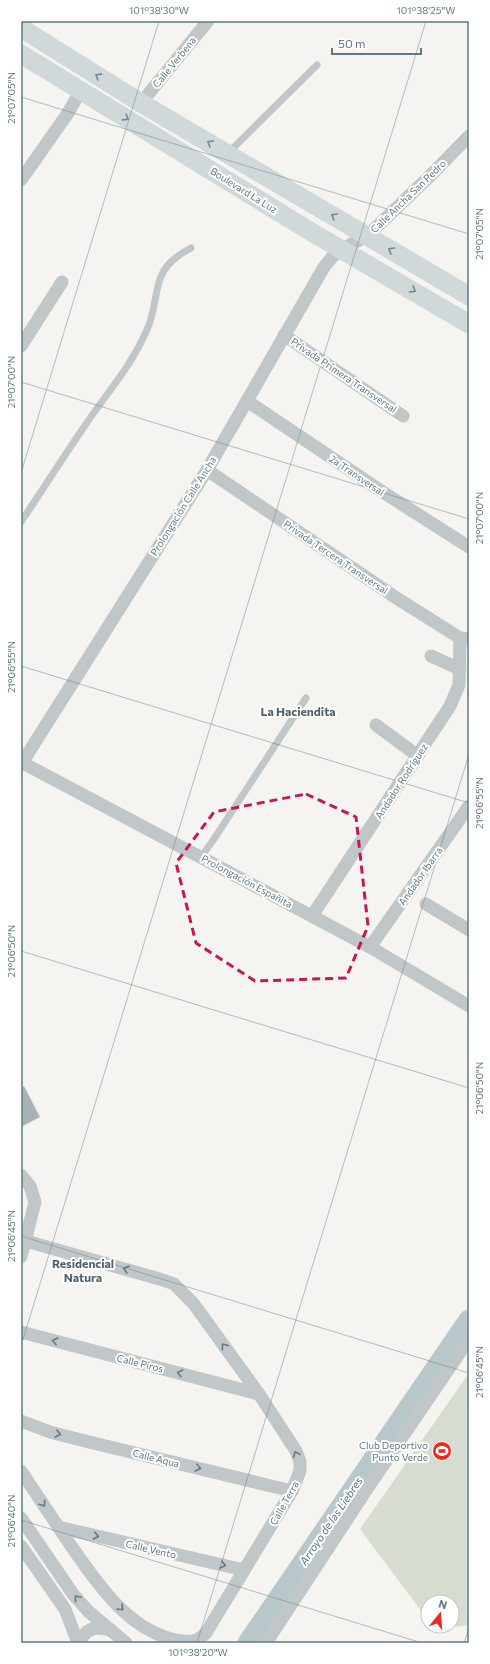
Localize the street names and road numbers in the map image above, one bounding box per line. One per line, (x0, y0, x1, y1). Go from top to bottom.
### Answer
street label: Calle Verbena (150, 34, 198, 90)
street label: Calle Ancha San Pedro (368, 157, 448, 235)
street label: Boulevard La Luz (208, 165, 280, 215)
street label: Privada Primera Transversal (289, 335, 399, 415)
street label: 2a Transversal (327, 452, 387, 498)
street label: Prolongación Calle Ancha (147, 454, 219, 558)
street label: Privada Tercera Transversal (282, 518, 390, 596)
street label: Andador Rodríguez (372, 741, 430, 821)
street label: Andador Ibarra (395, 845, 445, 907)
street label: Prolongación Españita (199, 852, 295, 910)
street label: Calle Piros (116, 1351, 165, 1375)
street label: Calle Aqua (131, 1446, 181, 1470)
street label: Calle Terra (267, 1479, 301, 1527)
street label: Calle Vento (125, 1537, 177, 1561)

